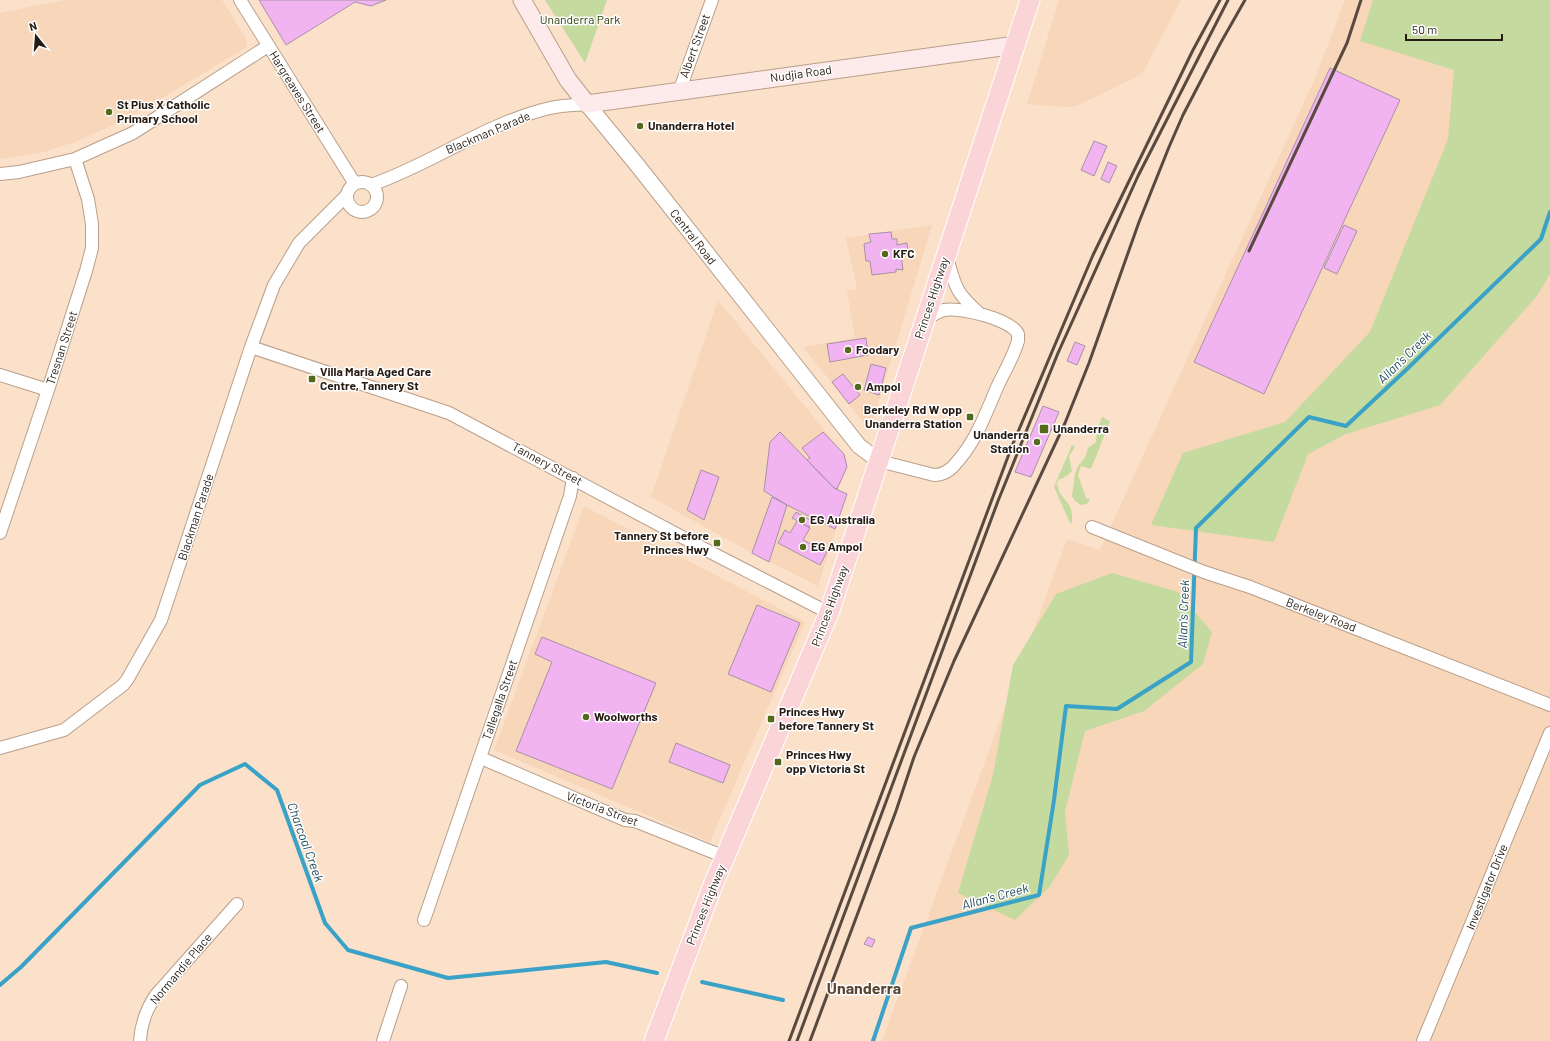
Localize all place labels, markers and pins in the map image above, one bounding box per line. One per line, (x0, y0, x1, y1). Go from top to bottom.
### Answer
place label: St Pius X Catholic Primary School (117, 97, 210, 125)
marker: St Pius X Catholic Primary School (104, 107, 114, 117)
place label: Unanderra Hotel (648, 118, 734, 132)
marker: Unanderra Hotel (635, 121, 645, 131)
place label: KFC (893, 246, 915, 260)
marker: KFC (880, 249, 890, 259)
place label: Foodary (856, 342, 899, 356)
marker: Foodary (843, 345, 853, 355)
place label: Villa Maria Aged Care Centre, Tannery St (320, 364, 432, 392)
marker: Villa Maria Aged Care Centre, Tannery St (307, 374, 317, 384)
place label: Ampol (866, 379, 901, 393)
marker: Ampol (853, 382, 863, 392)
place label: Berkeley Rd W opp Unanderra Station (864, 402, 962, 430)
marker: Berkeley Rd W opp Unanderra Station (965, 412, 975, 422)
place label: Unanderra (1053, 421, 1109, 435)
marker: Unanderra (1038, 423, 1050, 435)
place label: Unanderra Station (973, 427, 1029, 455)
marker: Unanderra Station (1032, 437, 1042, 447)
place label: EG Australia (810, 512, 875, 526)
marker: EG Australia (797, 515, 807, 525)
place label: Tannery St before Princes Hwy (614, 528, 709, 556)
marker: Tannery St before Princes Hwy (712, 538, 722, 548)
place label: EG Ampol (811, 539, 862, 553)
marker: EG Ampol (798, 542, 808, 552)
place label: Princes Hwy before Tannery St (779, 704, 874, 732)
place label: Woolworths (594, 709, 658, 723)
marker: Woolworths (581, 712, 591, 722)
marker: Princes Hwy before Tannery St (766, 714, 776, 724)
place label: Princes Hwy opp Victoria St (786, 747, 865, 775)
marker: Princes Hwy opp Victoria St (773, 757, 783, 767)

